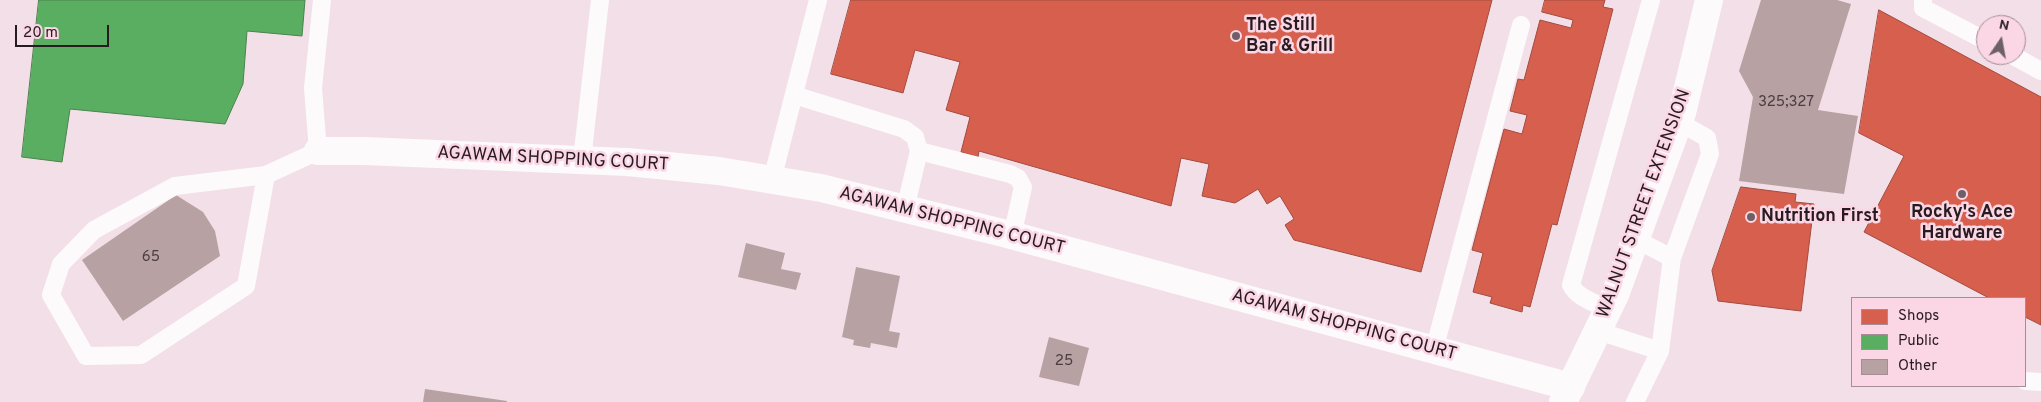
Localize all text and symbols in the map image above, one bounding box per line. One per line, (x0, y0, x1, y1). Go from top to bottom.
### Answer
scale bar (18, 15, 111, 47)
place label: The Still Bar & Grill (1246, 15, 1333, 58)
north arrow (1976, 15, 2026, 65)
text: N (1997, 16, 2011, 35)
text: 20 m (23, 24, 58, 43)
marker: The Still Bar & Grill (1230, 30, 1242, 42)
street label: WALNUT STREET EXTENSION (1593, 87, 1697, 321)
house number: 325;327 (1758, 94, 1814, 112)
street label: AGAWAM SHOPPING COURT (437, 143, 669, 177)
street label: AGAWAM SHOPPING COURT (837, 183, 1067, 261)
marker: Rocky's Ace Hardware (1956, 188, 1968, 200)
place label: Rocky's Ace Hardware (1911, 202, 2013, 244)
place label: Nutrition First (1761, 206, 1879, 228)
marker: Nutrition First (1745, 211, 1757, 223)
house number: 65 (142, 249, 160, 267)
street label: AGAWAM SHOPPING COURT (1229, 286, 1459, 366)
legend (1851, 297, 2026, 387)
text: Shops (1898, 307, 1939, 326)
text: Public (1898, 332, 1939, 351)
house number: 25 (1055, 353, 1073, 371)
text: Other (1898, 357, 1937, 376)

